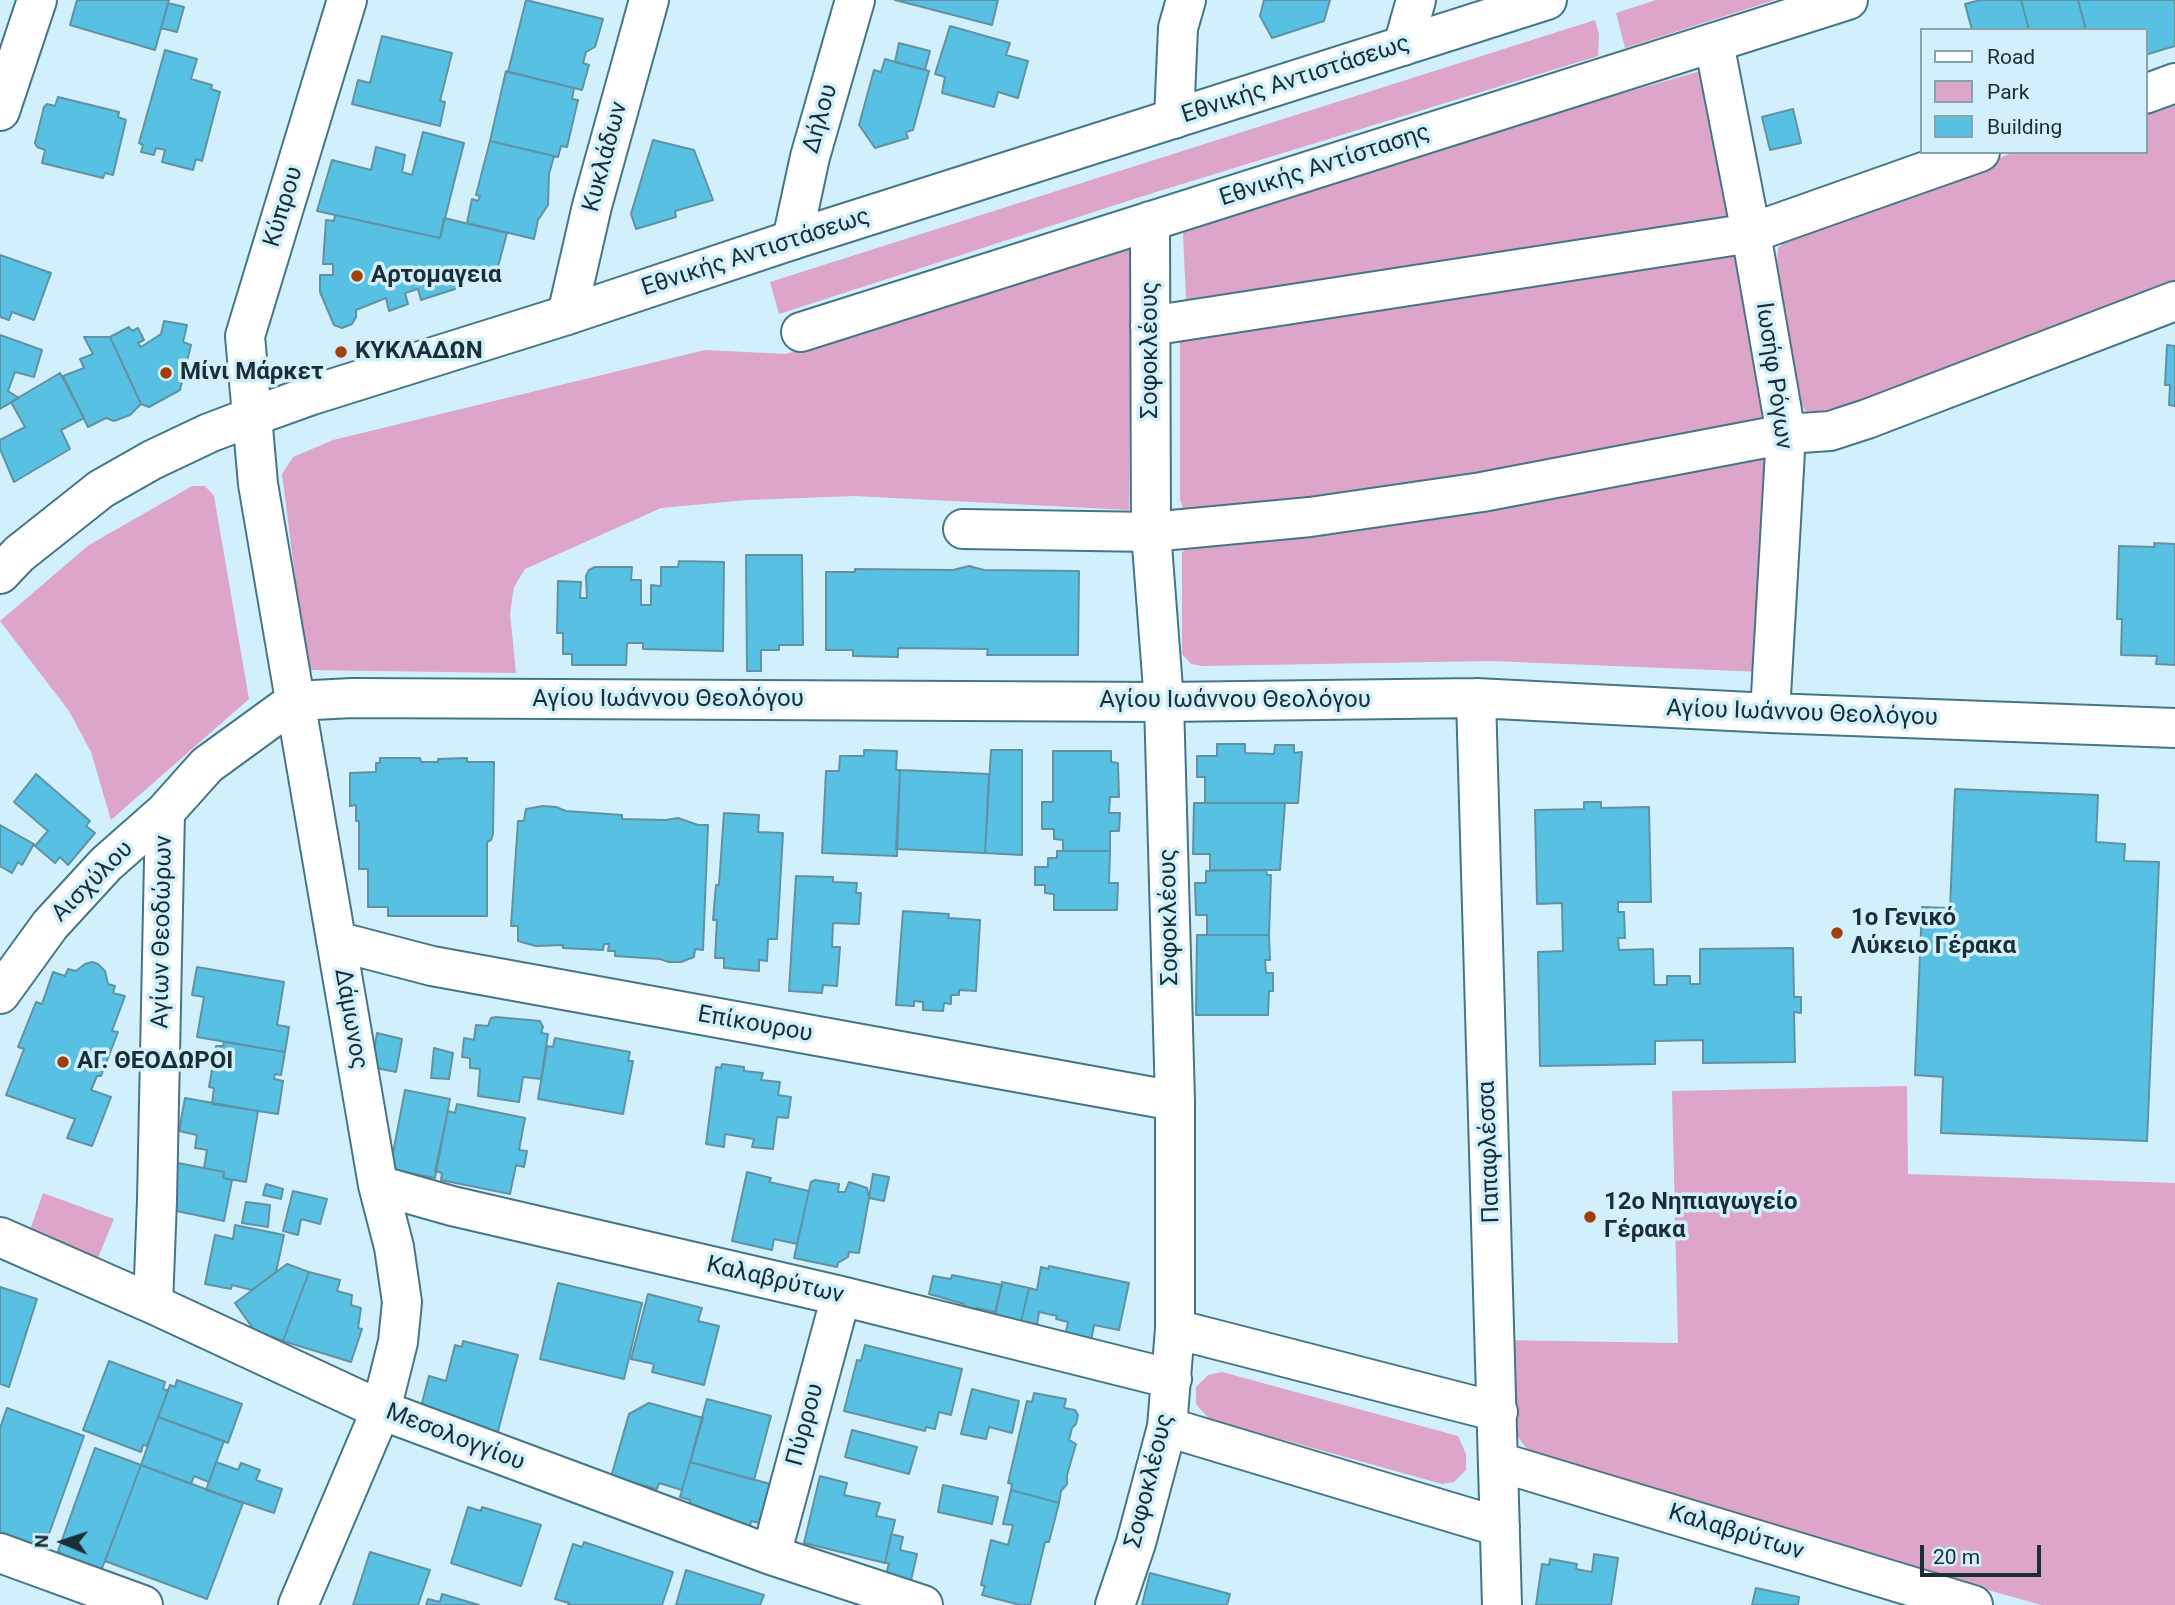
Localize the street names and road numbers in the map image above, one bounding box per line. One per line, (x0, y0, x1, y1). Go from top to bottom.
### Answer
street label: Εθνικής Αντιστάσεως (1178, 29, 1414, 131)
street label: Δήλου (797, 81, 845, 157)
street label: Κυκλάδων (577, 99, 635, 215)
street label: Εθνικής Αντίστασης (1216, 118, 1434, 214)
street label: Κύπρου (258, 163, 310, 251)
street label: Εθνικής Αντιστάσεως (638, 202, 874, 304)
street label: Σοφοκλέους (1137, 281, 1165, 419)
street label: Ιωσήφ Ρόγων (1748, 301, 1798, 451)
street label: Αγίου Ιωάννου Θεολόγου (532, 686, 804, 714)
street label: Αγίου Ιωάννου Θεολόγου (1099, 687, 1371, 715)
street label: Αγίου Ιωάννου Θεολόγου (1666, 695, 1938, 733)
street label: Αισχύλου (46, 835, 140, 929)
street label: Αγίων Θεοδώρων (147, 835, 179, 1029)
street label: Σοφοκλέους (1154, 848, 1186, 986)
street label: Δάμωνος (327, 966, 373, 1072)
street label: Επίκουρου (695, 1001, 815, 1049)
street label: Παπαφλέσσα (1473, 1080, 1507, 1224)
street label: Καλαβρύτων (704, 1251, 846, 1311)
street label: Πύρρου (781, 1381, 831, 1469)
street label: Μεσολογγίου (381, 1398, 529, 1478)
street label: Σοφοκλέους (1119, 1411, 1181, 1551)
street label: Καλαβρύτων (1665, 1499, 1807, 1567)

